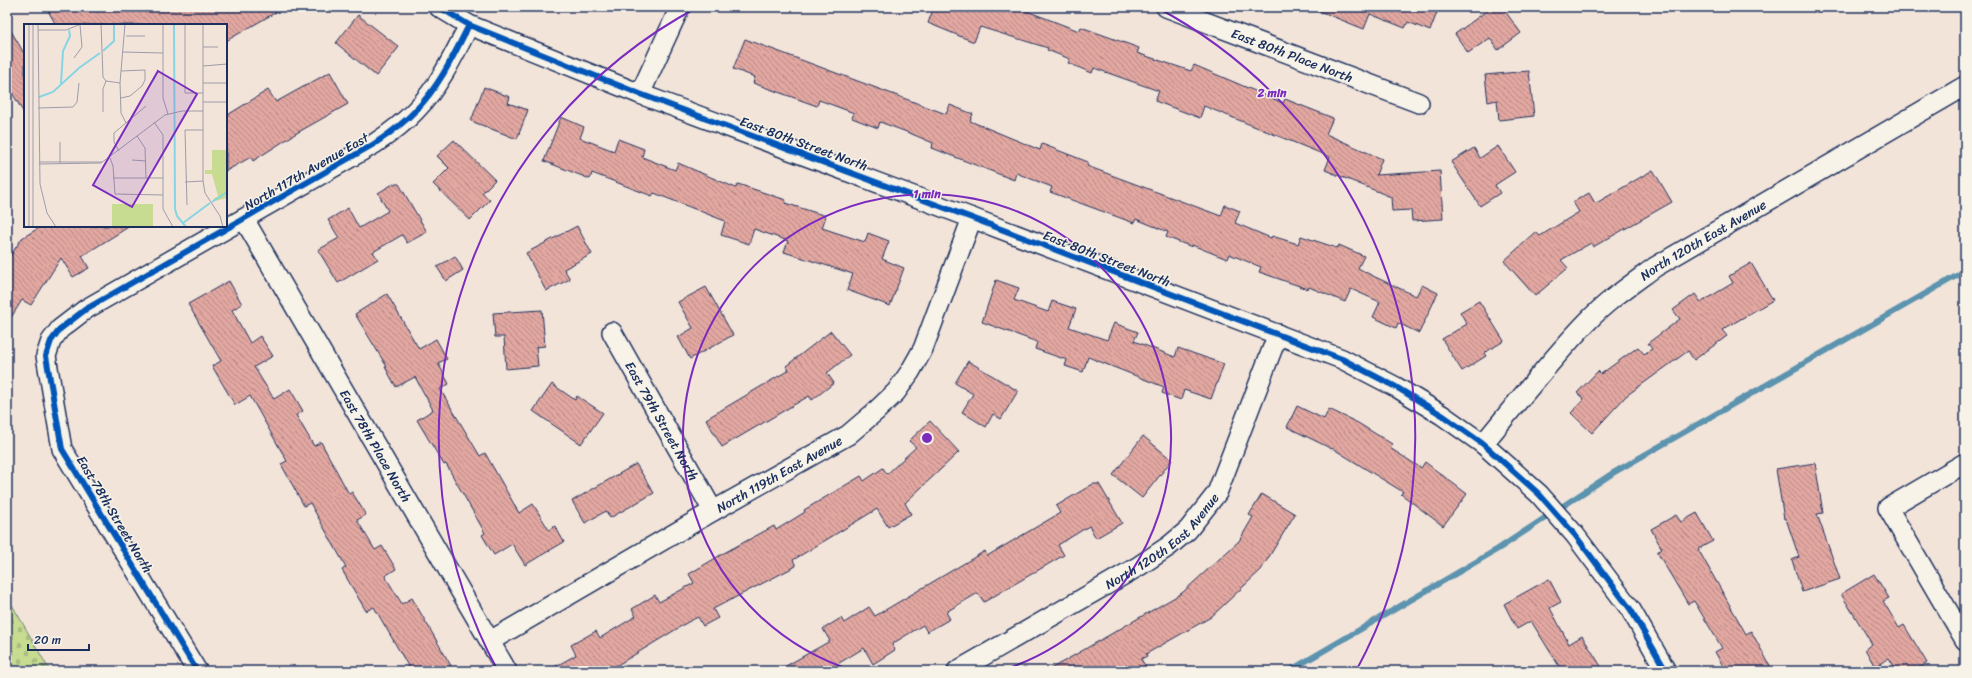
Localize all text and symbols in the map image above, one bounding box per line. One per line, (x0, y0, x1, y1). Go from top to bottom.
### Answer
street label: East 80th Place North (1228, 22, 1356, 89)
inset map (24, 24, 227, 227)
text: 2 min (1256, 82, 1287, 104)
street label: East 80th Street North (737, 110, 871, 177)
street label: North 117th Avenue East (239, 126, 374, 217)
text: 1 min (913, 183, 941, 205)
street label: North 120th East Avenue (1635, 193, 1771, 287)
street label: East 80th Street North (1040, 224, 1174, 293)
street label: East 79th Street North (619, 357, 705, 485)
street label: East 78th Place North (333, 385, 417, 507)
street label: North 119th East Avenue (712, 429, 847, 519)
centre of rings (920, 431, 934, 445)
street label: East 78th Street North (70, 451, 159, 578)
street label: North 120th East Avenue (1100, 488, 1225, 595)
scale bar (28, 626, 89, 652)
text: 20 m (34, 629, 61, 651)

